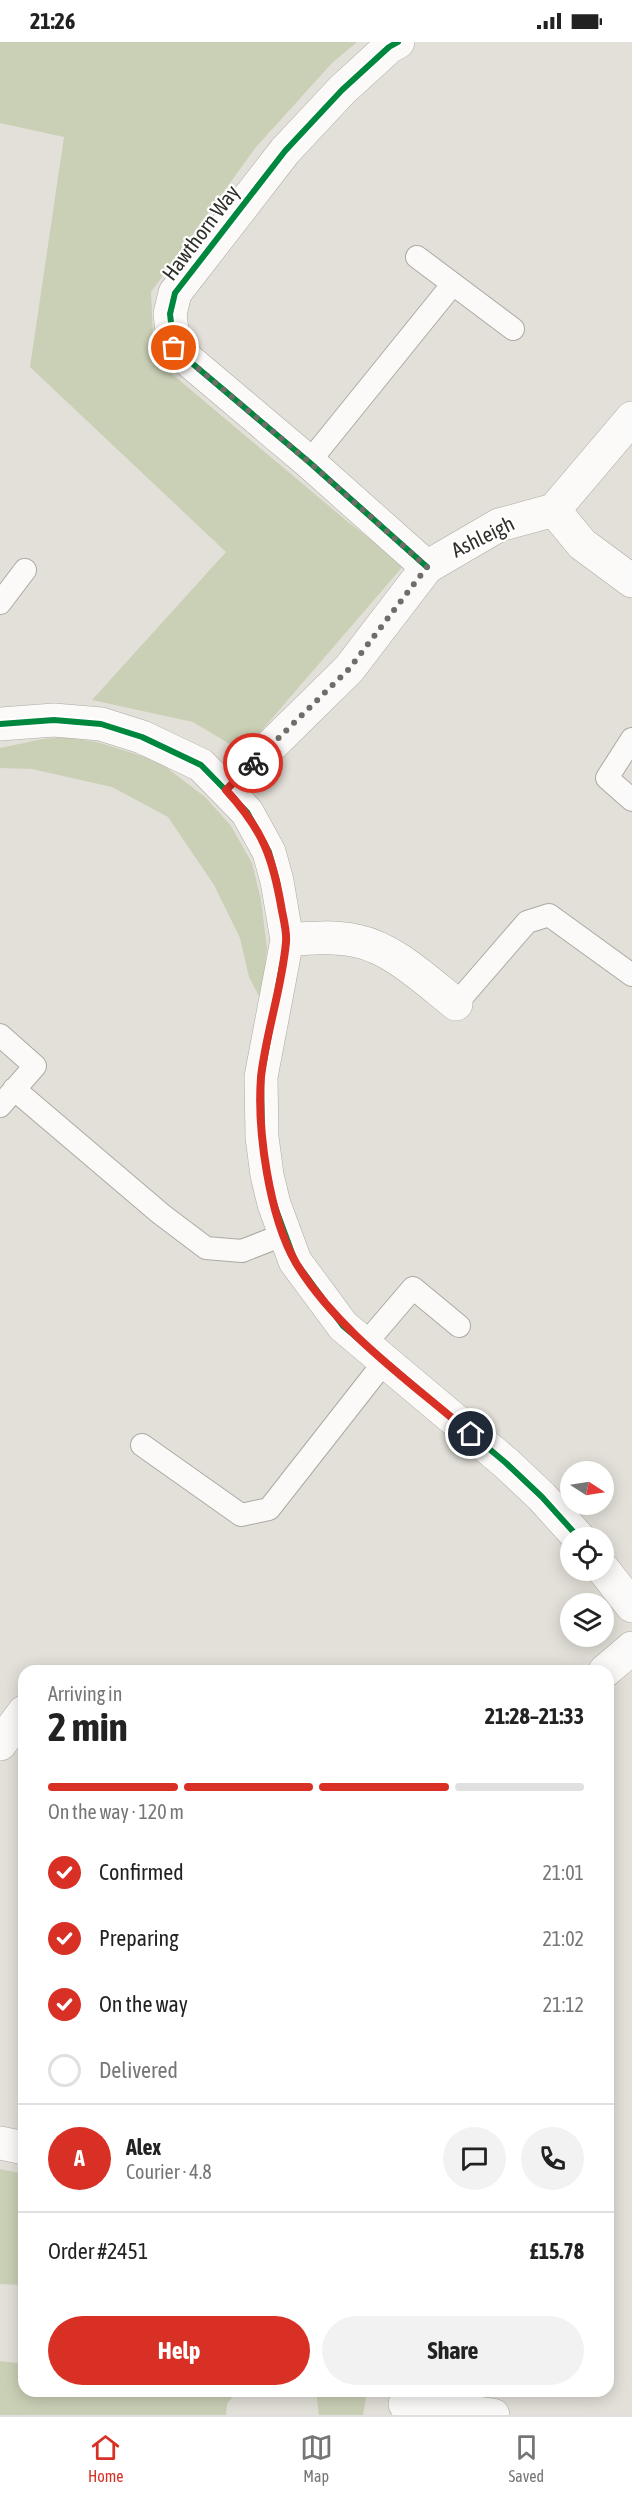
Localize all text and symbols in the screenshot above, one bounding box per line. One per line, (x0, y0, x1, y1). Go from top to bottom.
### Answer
text: 21:26 (30, 8, 75, 34)
street label: Hawthorn Way (157, 180, 244, 285)
pin (148, 322, 199, 373)
icon: bag (157, 331, 190, 364)
street label: Ashleigh (447, 511, 518, 562)
courier (223, 733, 283, 793)
icon: bike (237, 747, 270, 780)
pin (445, 1408, 496, 1459)
icon: home (454, 1417, 487, 1450)
north arrow (560, 1461, 614, 1515)
map controls (560, 1461, 614, 1647)
button: locate (560, 1527, 614, 1581)
button: layers (560, 1593, 614, 1647)
text: Arriving in (48, 1682, 122, 1705)
text: 21:28–21:33 (485, 1703, 584, 1729)
text: 2 min (48, 1705, 128, 1749)
text: On the way · 120 m (48, 1800, 184, 1823)
icon: check (48, 1856, 81, 1889)
text: Confirmed (99, 1859, 184, 1885)
text: 21:01 (542, 1861, 584, 1884)
icon: check (48, 1922, 81, 1955)
text: Preparing (99, 1925, 179, 1951)
text: 21:02 (542, 1927, 584, 1950)
icon: check (48, 1988, 81, 2021)
text: On the way (99, 1991, 188, 2017)
text: 21:12 (543, 1993, 584, 2016)
text: Delivered (99, 2057, 178, 2083)
button: chat (443, 2127, 506, 2190)
button: phone (521, 2127, 584, 2190)
text: Alex (126, 2134, 161, 2160)
text: A (74, 2145, 85, 2171)
text: Courier · 4.8 (126, 2160, 212, 2183)
text: Order #2451 (48, 2238, 148, 2264)
text: £15.78 (529, 2238, 584, 2264)
button: Help (48, 2316, 310, 2385)
button: Share (322, 2316, 584, 2385)
tab: Home (88, 2431, 124, 2485)
tab: Map (300, 2431, 333, 2485)
tab: Saved (509, 2431, 544, 2485)

